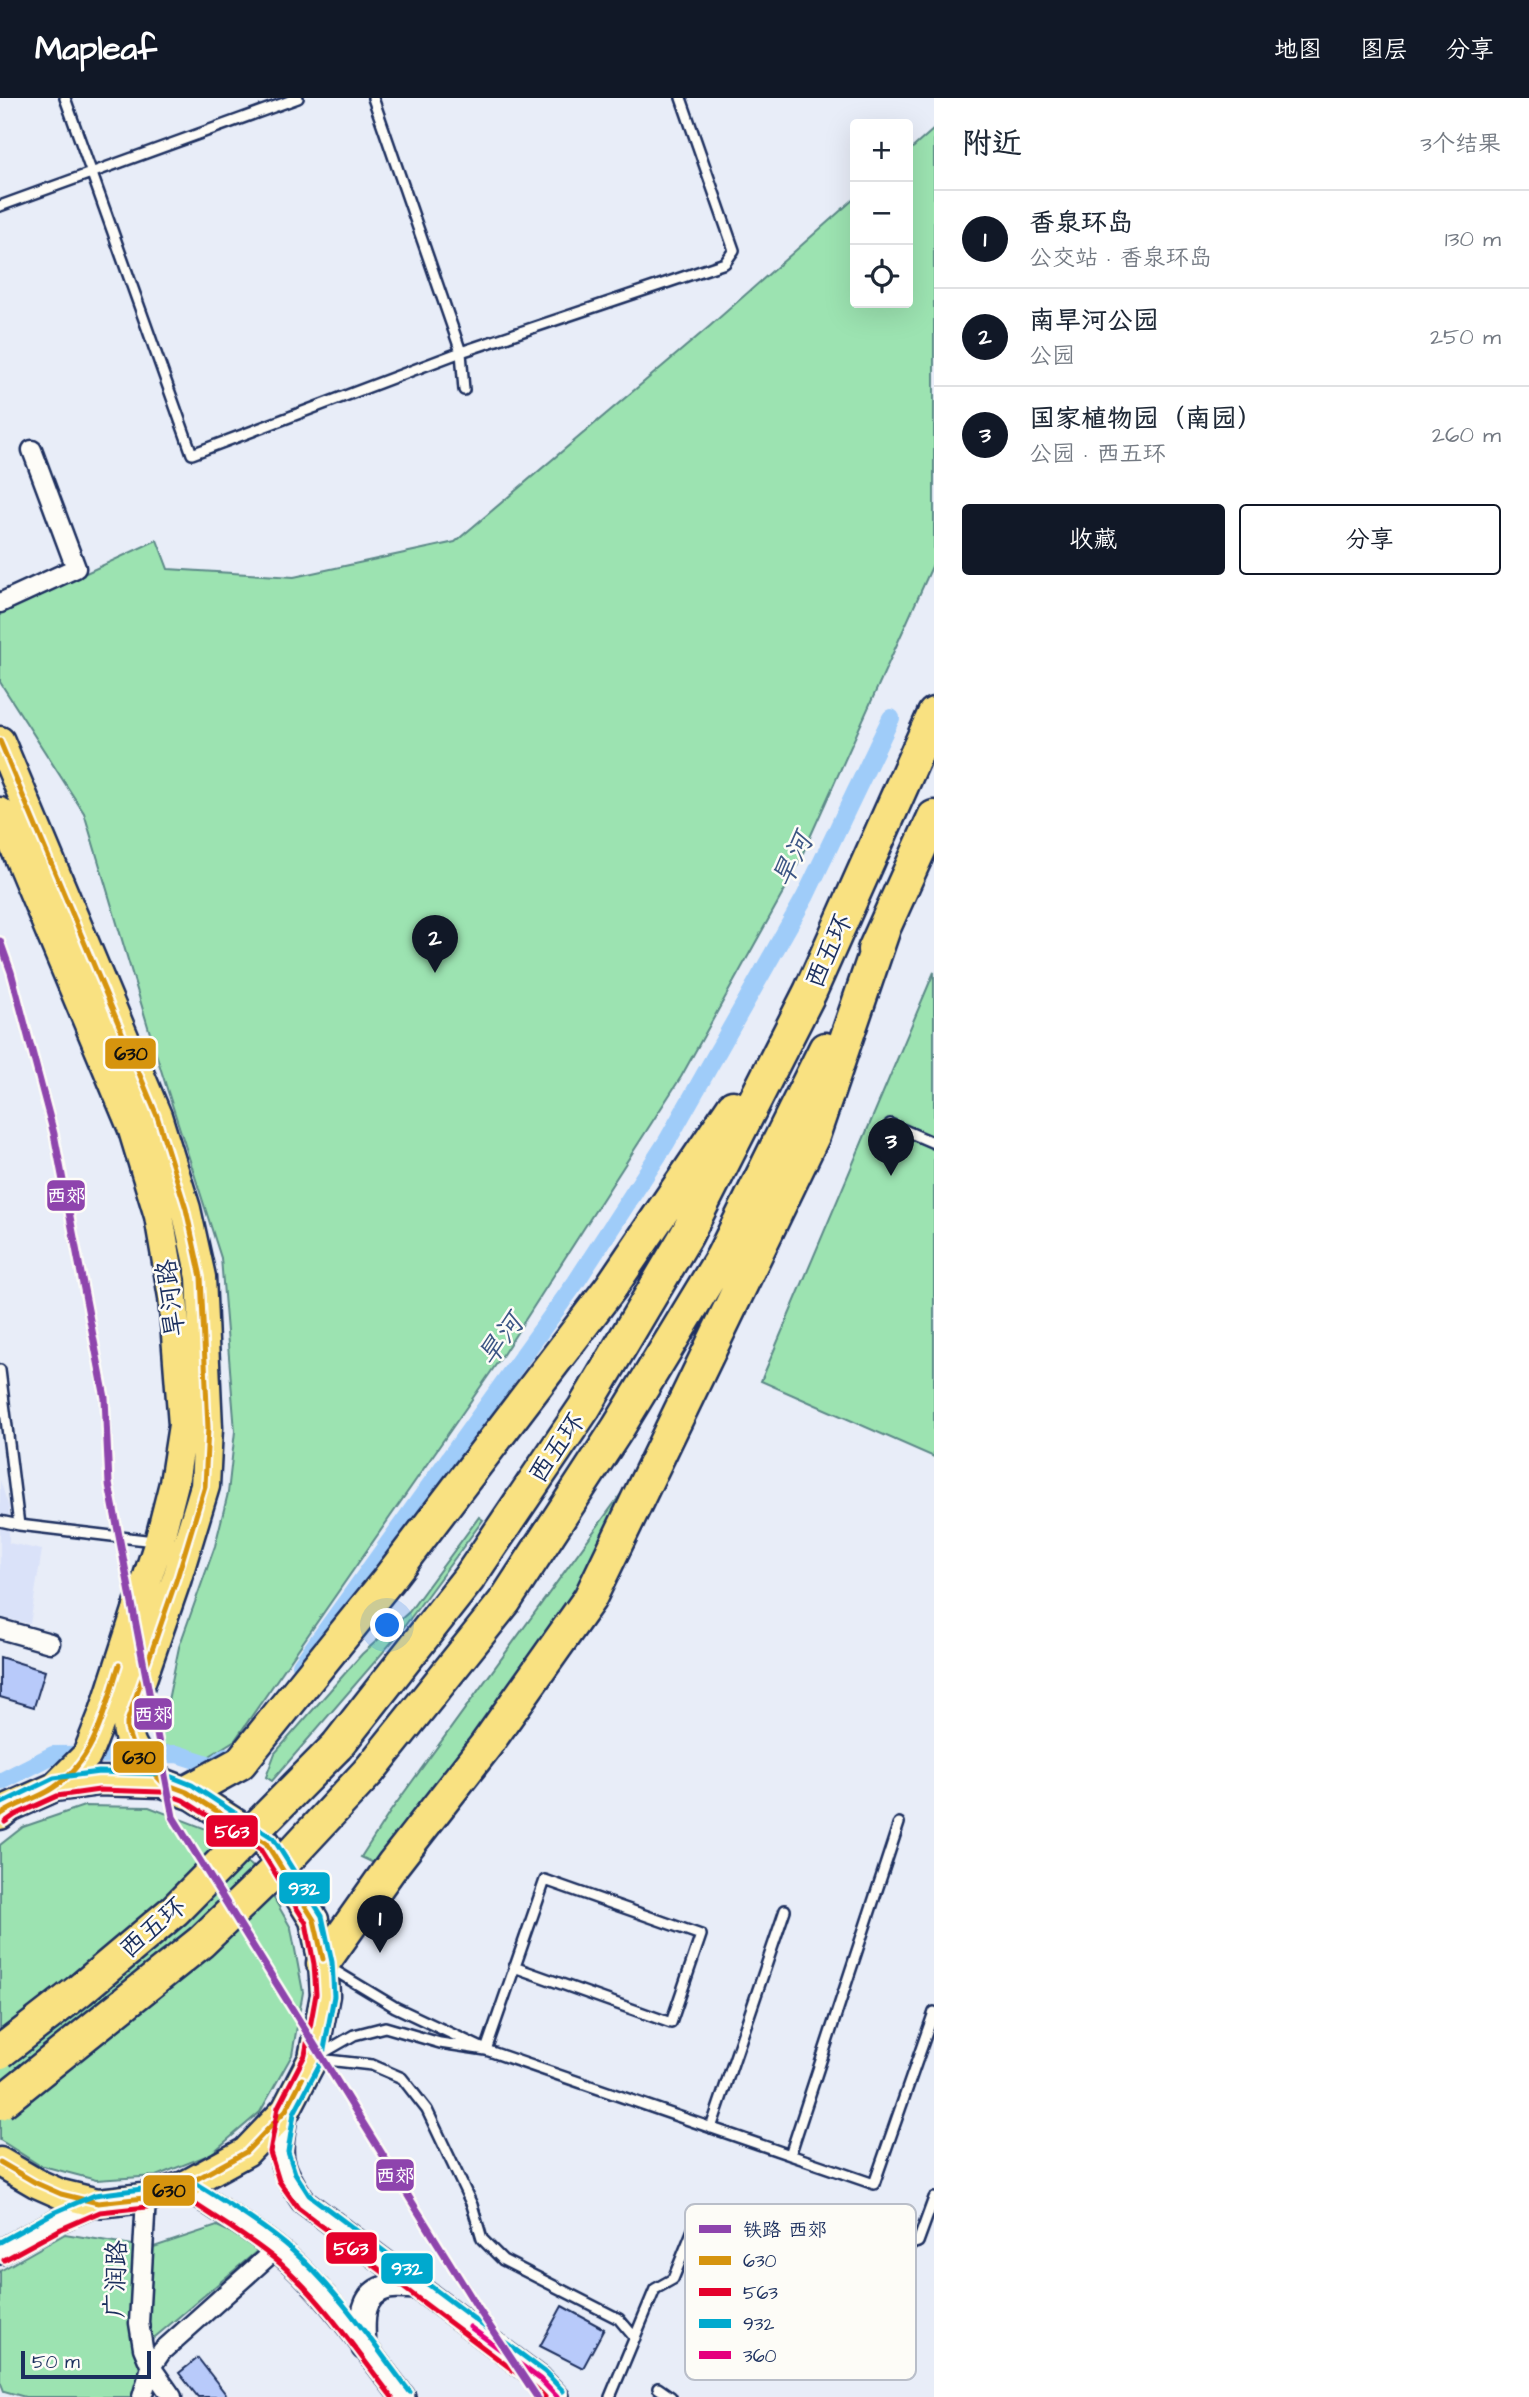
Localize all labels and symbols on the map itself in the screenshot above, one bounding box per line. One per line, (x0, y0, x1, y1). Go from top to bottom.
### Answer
water label: 旱河 (763, 823, 825, 894)
street label: 西五环 (797, 908, 861, 994)
pin: 2 (412, 915, 458, 973)
line badge: 630 (104, 1037, 157, 1070)
text: 630 (114, 1041, 148, 1068)
pin: 3 (868, 1118, 914, 1176)
line badge: 西郊 (46, 1179, 86, 1212)
text: 西郊 (47, 1183, 85, 1210)
street label: 旱河路 (148, 1257, 194, 1339)
water label: 旱河 (469, 1303, 536, 1374)
street label: 西五环 (520, 1406, 594, 1490)
your location (370, 1608, 404, 1642)
line badge: 西郊 (133, 1697, 173, 1731)
text: 西郊 (134, 1702, 172, 1729)
line badge: 630 (112, 1740, 165, 1774)
text: 630 (122, 1745, 156, 1772)
line badge: 563 (205, 1814, 259, 1848)
text: 563 (214, 1819, 250, 1846)
line badge: 932 (278, 1871, 331, 1905)
text: 932 (288, 1876, 320, 1903)
street label: 西五环 (112, 1889, 194, 1967)
pin: 1 (357, 1895, 403, 1953)
line badge: 西郊 (375, 2158, 415, 2192)
text: 西郊 (376, 2163, 414, 2190)
line badge: 630 (142, 2174, 196, 2207)
text: 630 (152, 2178, 186, 2205)
legend (685, 2204, 916, 2380)
text: 铁路 西郊 (743, 2217, 827, 2244)
line badge: 563 (325, 2231, 378, 2265)
text: 563 (333, 2236, 369, 2263)
street label: 广润路 (97, 2239, 135, 2319)
text: 630 (743, 2248, 777, 2275)
line badge: 932 (380, 2252, 434, 2285)
text: 932 (391, 2256, 423, 2283)
text: 563 (743, 2280, 778, 2307)
text: 932 (743, 2311, 774, 2338)
text: 360 (743, 2343, 777, 2370)
scale bar (21, 2348, 150, 2380)

